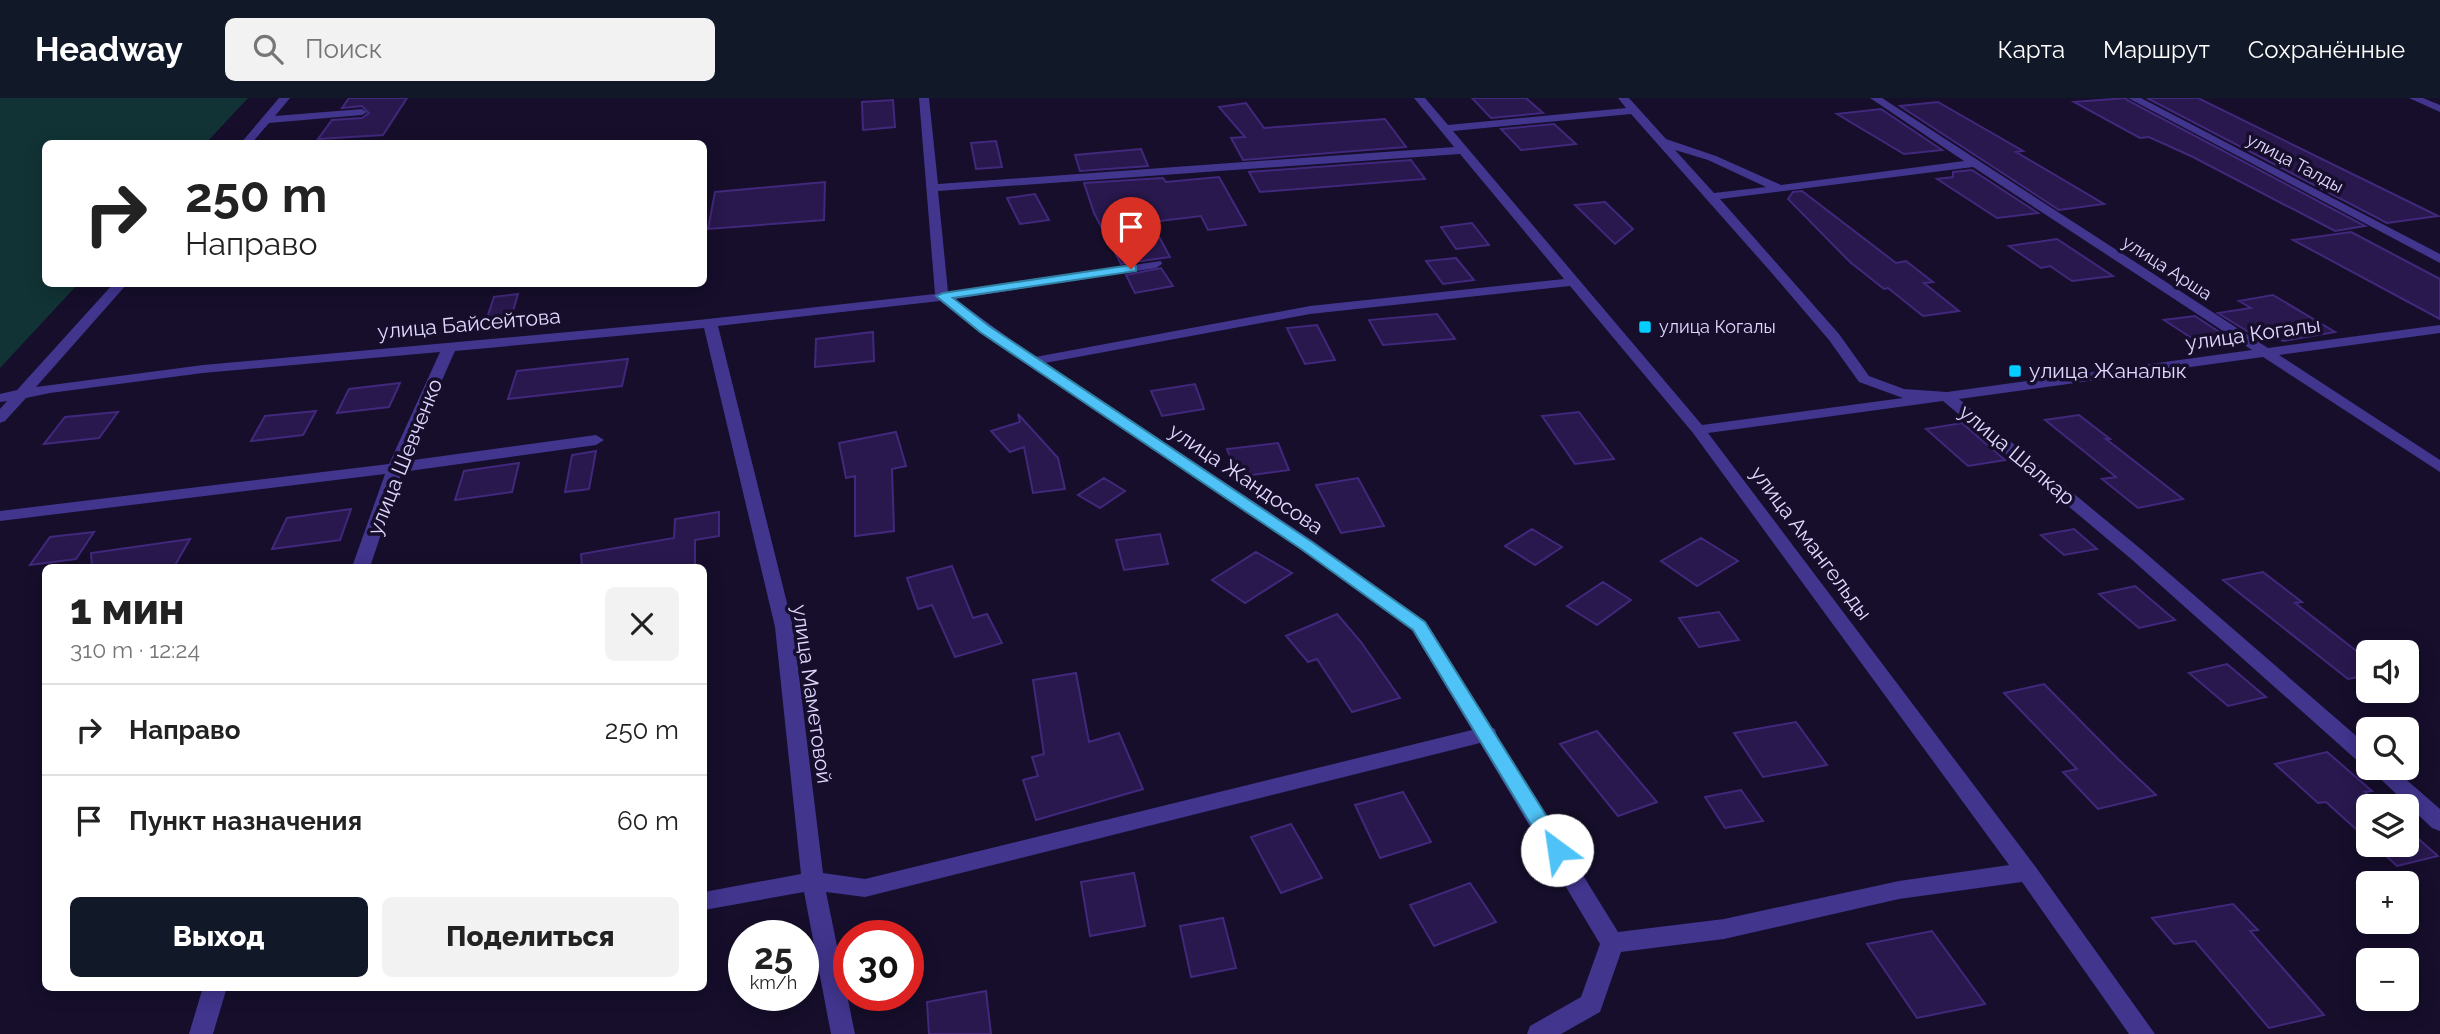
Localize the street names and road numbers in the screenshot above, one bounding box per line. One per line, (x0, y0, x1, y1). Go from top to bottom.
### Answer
street label: улица Талды (2243, 128, 2347, 197)
street label: улица Арша (2119, 231, 2216, 304)
street label: улица Байсейтова (376, 303, 562, 344)
street label: улица Когалы (2184, 312, 2322, 355)
street label: улица Шевченко (362, 375, 447, 539)
street label: улица Шалкар (1954, 399, 2080, 510)
street label: улица Жандосова (1165, 418, 1328, 539)
street label: улица Амангельды (1745, 461, 1877, 625)
street label: улица Маметовой (788, 603, 837, 785)

